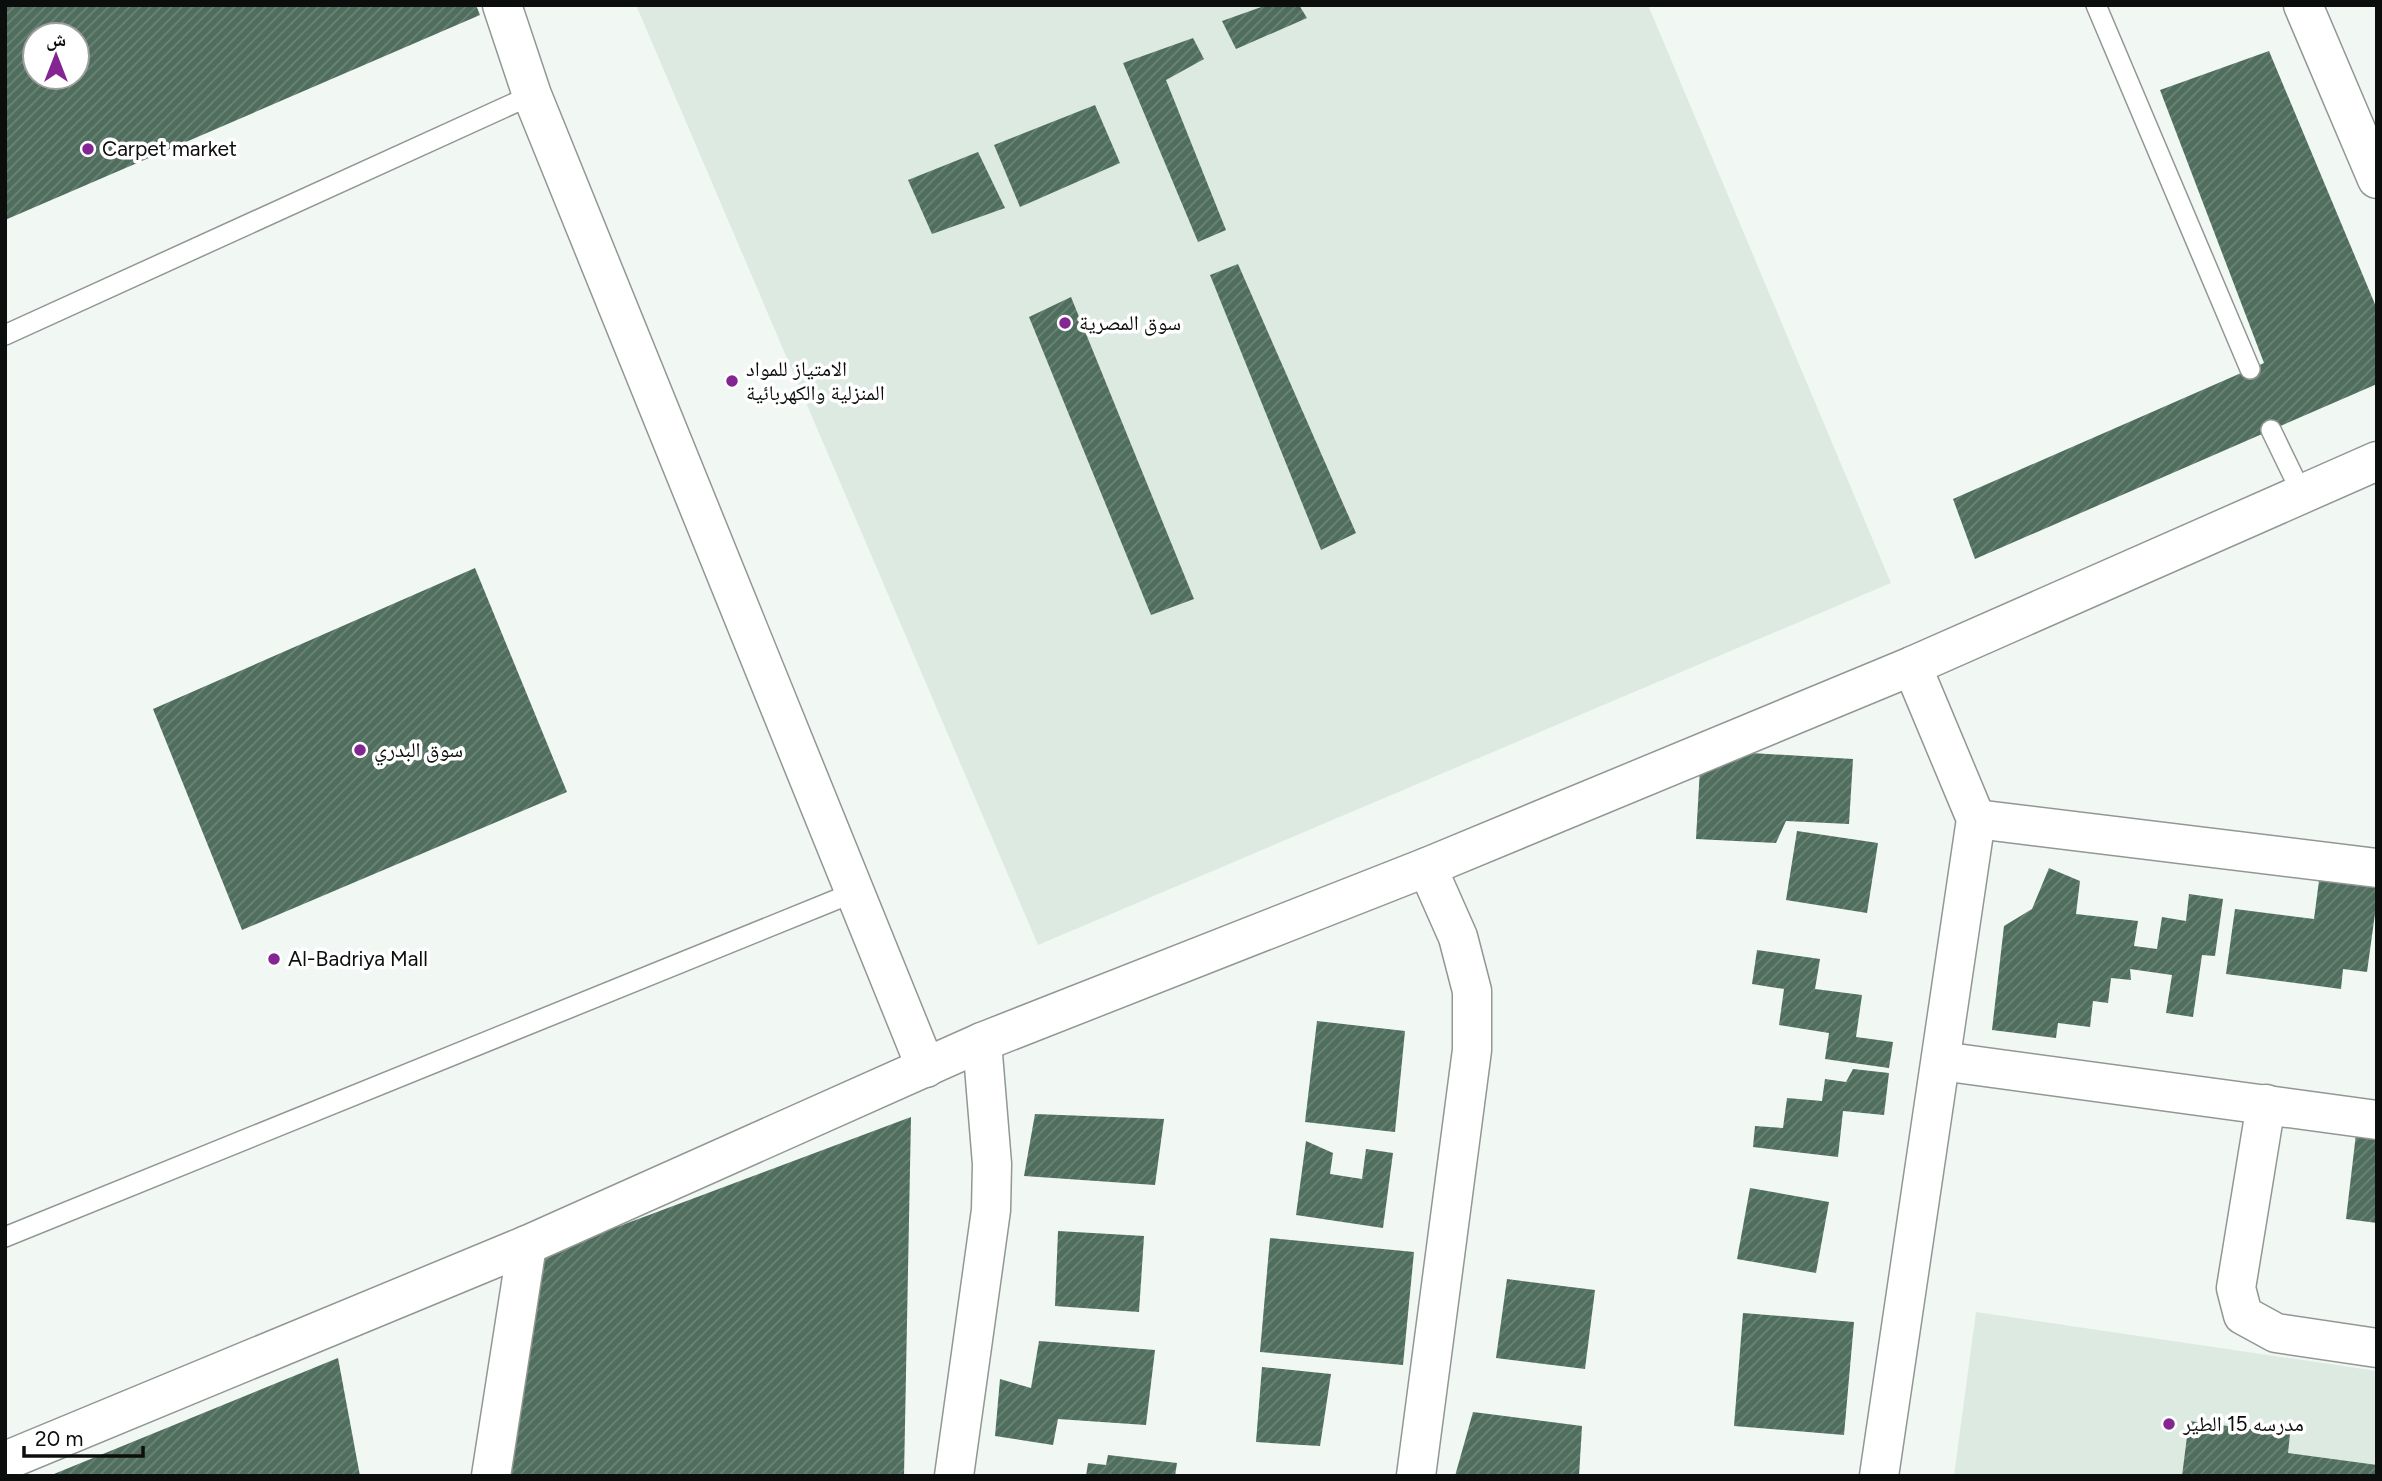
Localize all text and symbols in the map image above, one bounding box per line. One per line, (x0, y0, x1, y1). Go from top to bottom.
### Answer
north arrow (21, 21, 91, 91)
text: ش (46, 28, 66, 51)
place label: Carpet market (102, 136, 237, 161)
marker: Carpet market (80, 141, 96, 157)
place label: سوق المصرية (1079, 310, 1181, 336)
marker: سوق المصرية (1057, 315, 1073, 331)
place label: الامتياز للمواد المنزلية والكهربائية (746, 356, 885, 405)
marker: الامتياز للمواد المنزلية والكهربائية (724, 373, 740, 389)
place label: سوق البدري (374, 737, 463, 766)
marker: سوق البدري (352, 742, 368, 758)
place label: Al-Badriya Mall (288, 946, 428, 971)
marker: Al-Badriya Mall (266, 951, 282, 967)
place label: مدرسه 15 الطير (2182, 1411, 2304, 1436)
scale bar (24, 1414, 144, 1458)
marker: مدرسه 15 الطير (2161, 1416, 2177, 1432)
text: 20 m (35, 1426, 83, 1451)

